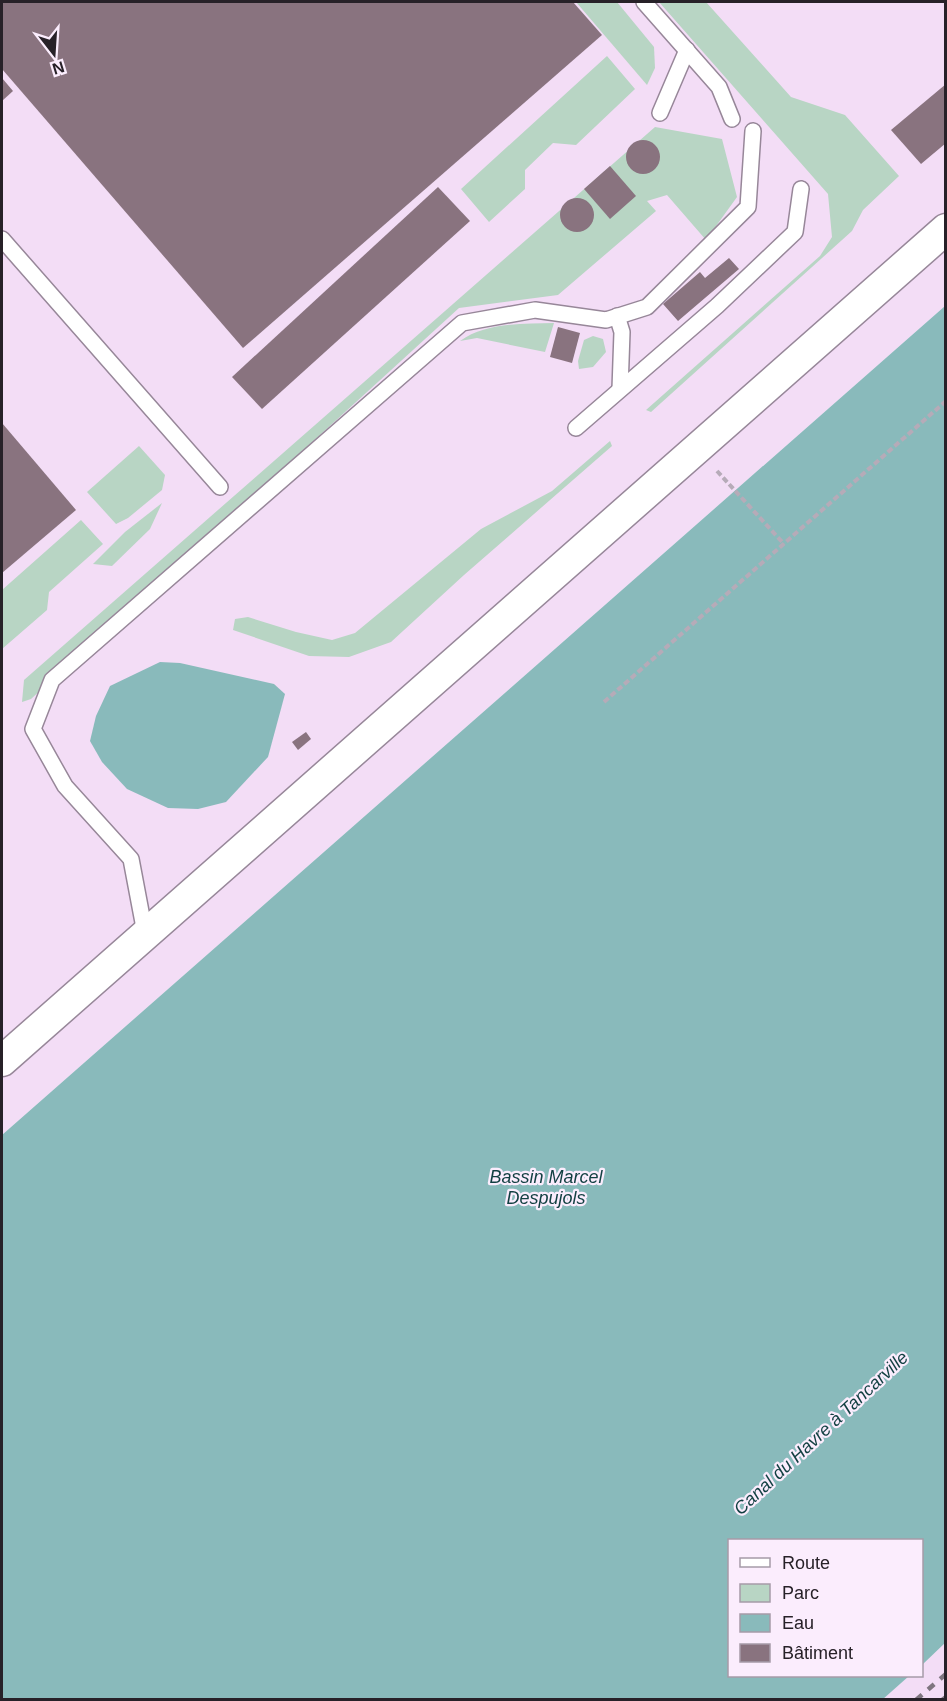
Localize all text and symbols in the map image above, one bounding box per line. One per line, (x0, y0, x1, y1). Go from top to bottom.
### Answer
north arrow (24, 24, 84, 84)
text: N (50, 58, 66, 78)
water label: Bassin Marcel Despujols (489, 1167, 604, 1208)
water label: Canal du Havre à Tancarville (730, 1347, 912, 1519)
legend (728, 1539, 923, 1677)
text: Route (782, 1553, 830, 1573)
text: Parc (782, 1583, 819, 1603)
text: Eau (782, 1613, 814, 1633)
text: Bâtiment (782, 1643, 853, 1663)

